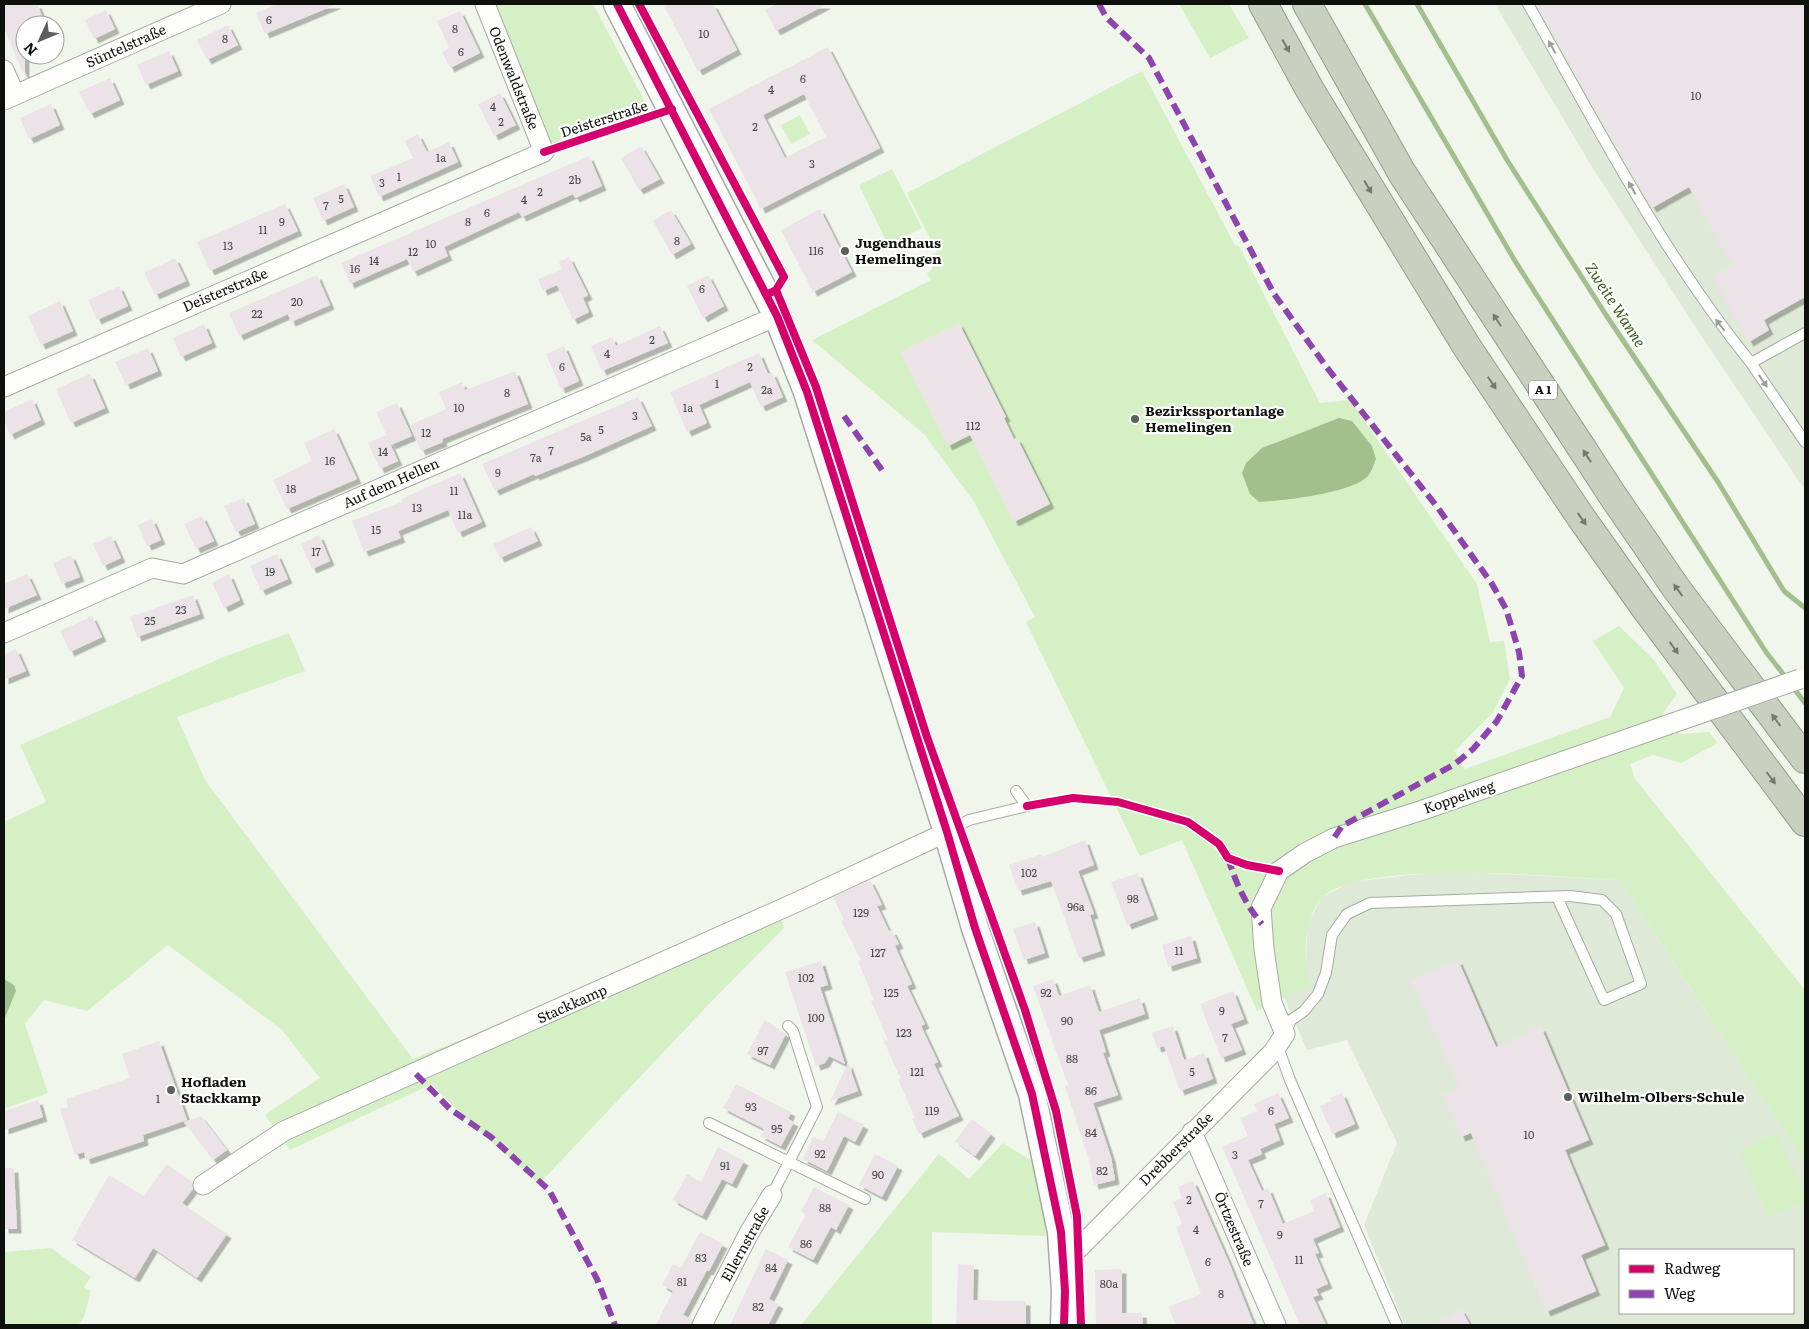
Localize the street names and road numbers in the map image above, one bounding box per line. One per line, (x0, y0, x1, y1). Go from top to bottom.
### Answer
street label: Süntelstraße (82, 19, 169, 72)
street label: Odenwaldstraße (485, 23, 545, 132)
street label: Deisterstraße (558, 95, 650, 142)
street label: Deisterstraße (179, 262, 270, 316)
road number: A 1 (1529, 380, 1557, 400)
street label: Auf dem Hellen (339, 452, 442, 512)
street label: Koppelweg (1420, 775, 1497, 818)
street label: Stackkamp (533, 979, 610, 1027)
street label: Drebberstraße (1134, 1107, 1217, 1190)
street label: Örtzestraße (1210, 1188, 1260, 1269)
street label: Ellernstraße (715, 1202, 773, 1285)

